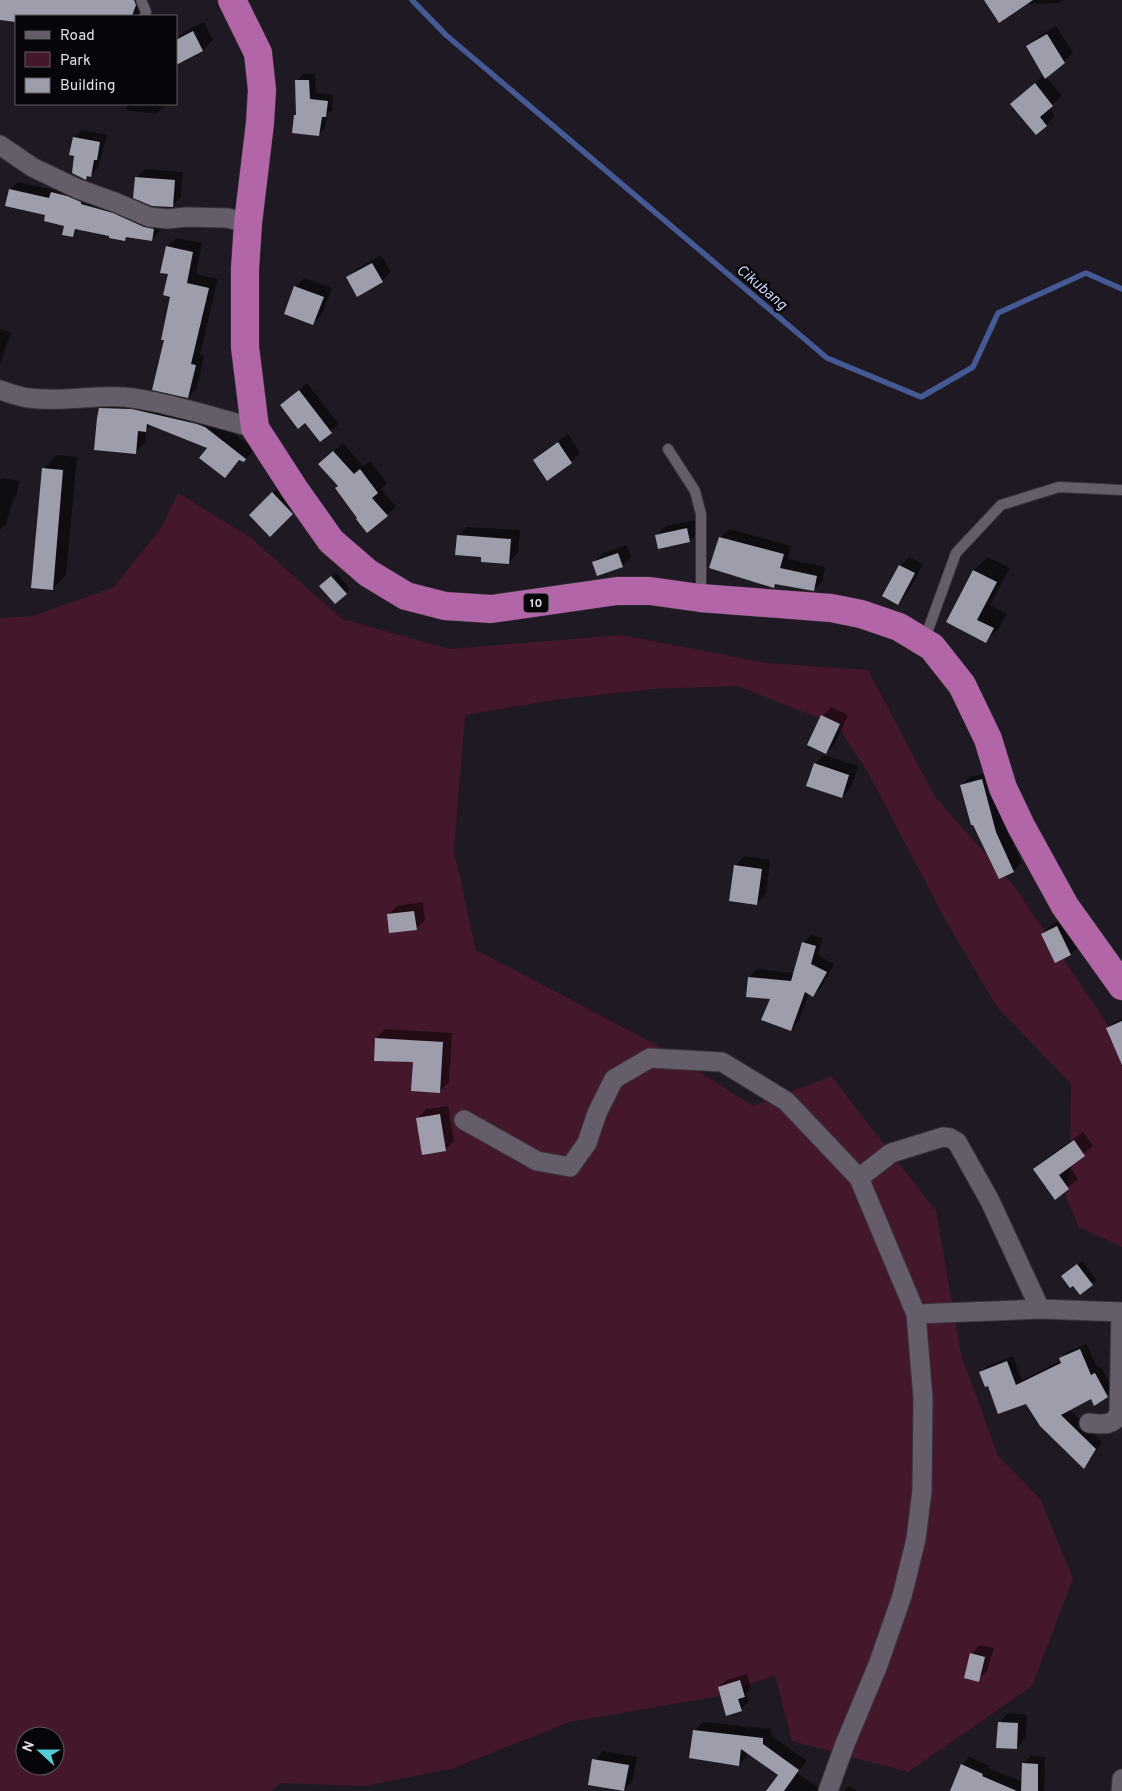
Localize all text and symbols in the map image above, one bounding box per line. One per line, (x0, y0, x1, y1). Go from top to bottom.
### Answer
legend (15, 15, 178, 105)
text: Road (60, 27, 95, 46)
text: Park (60, 52, 91, 71)
text: Building (60, 77, 115, 96)
water label: Cikubang (732, 261, 791, 316)
road number: 10 (524, 594, 548, 612)
north arrow (15, 1726, 65, 1776)
text: N (20, 1739, 39, 1755)

